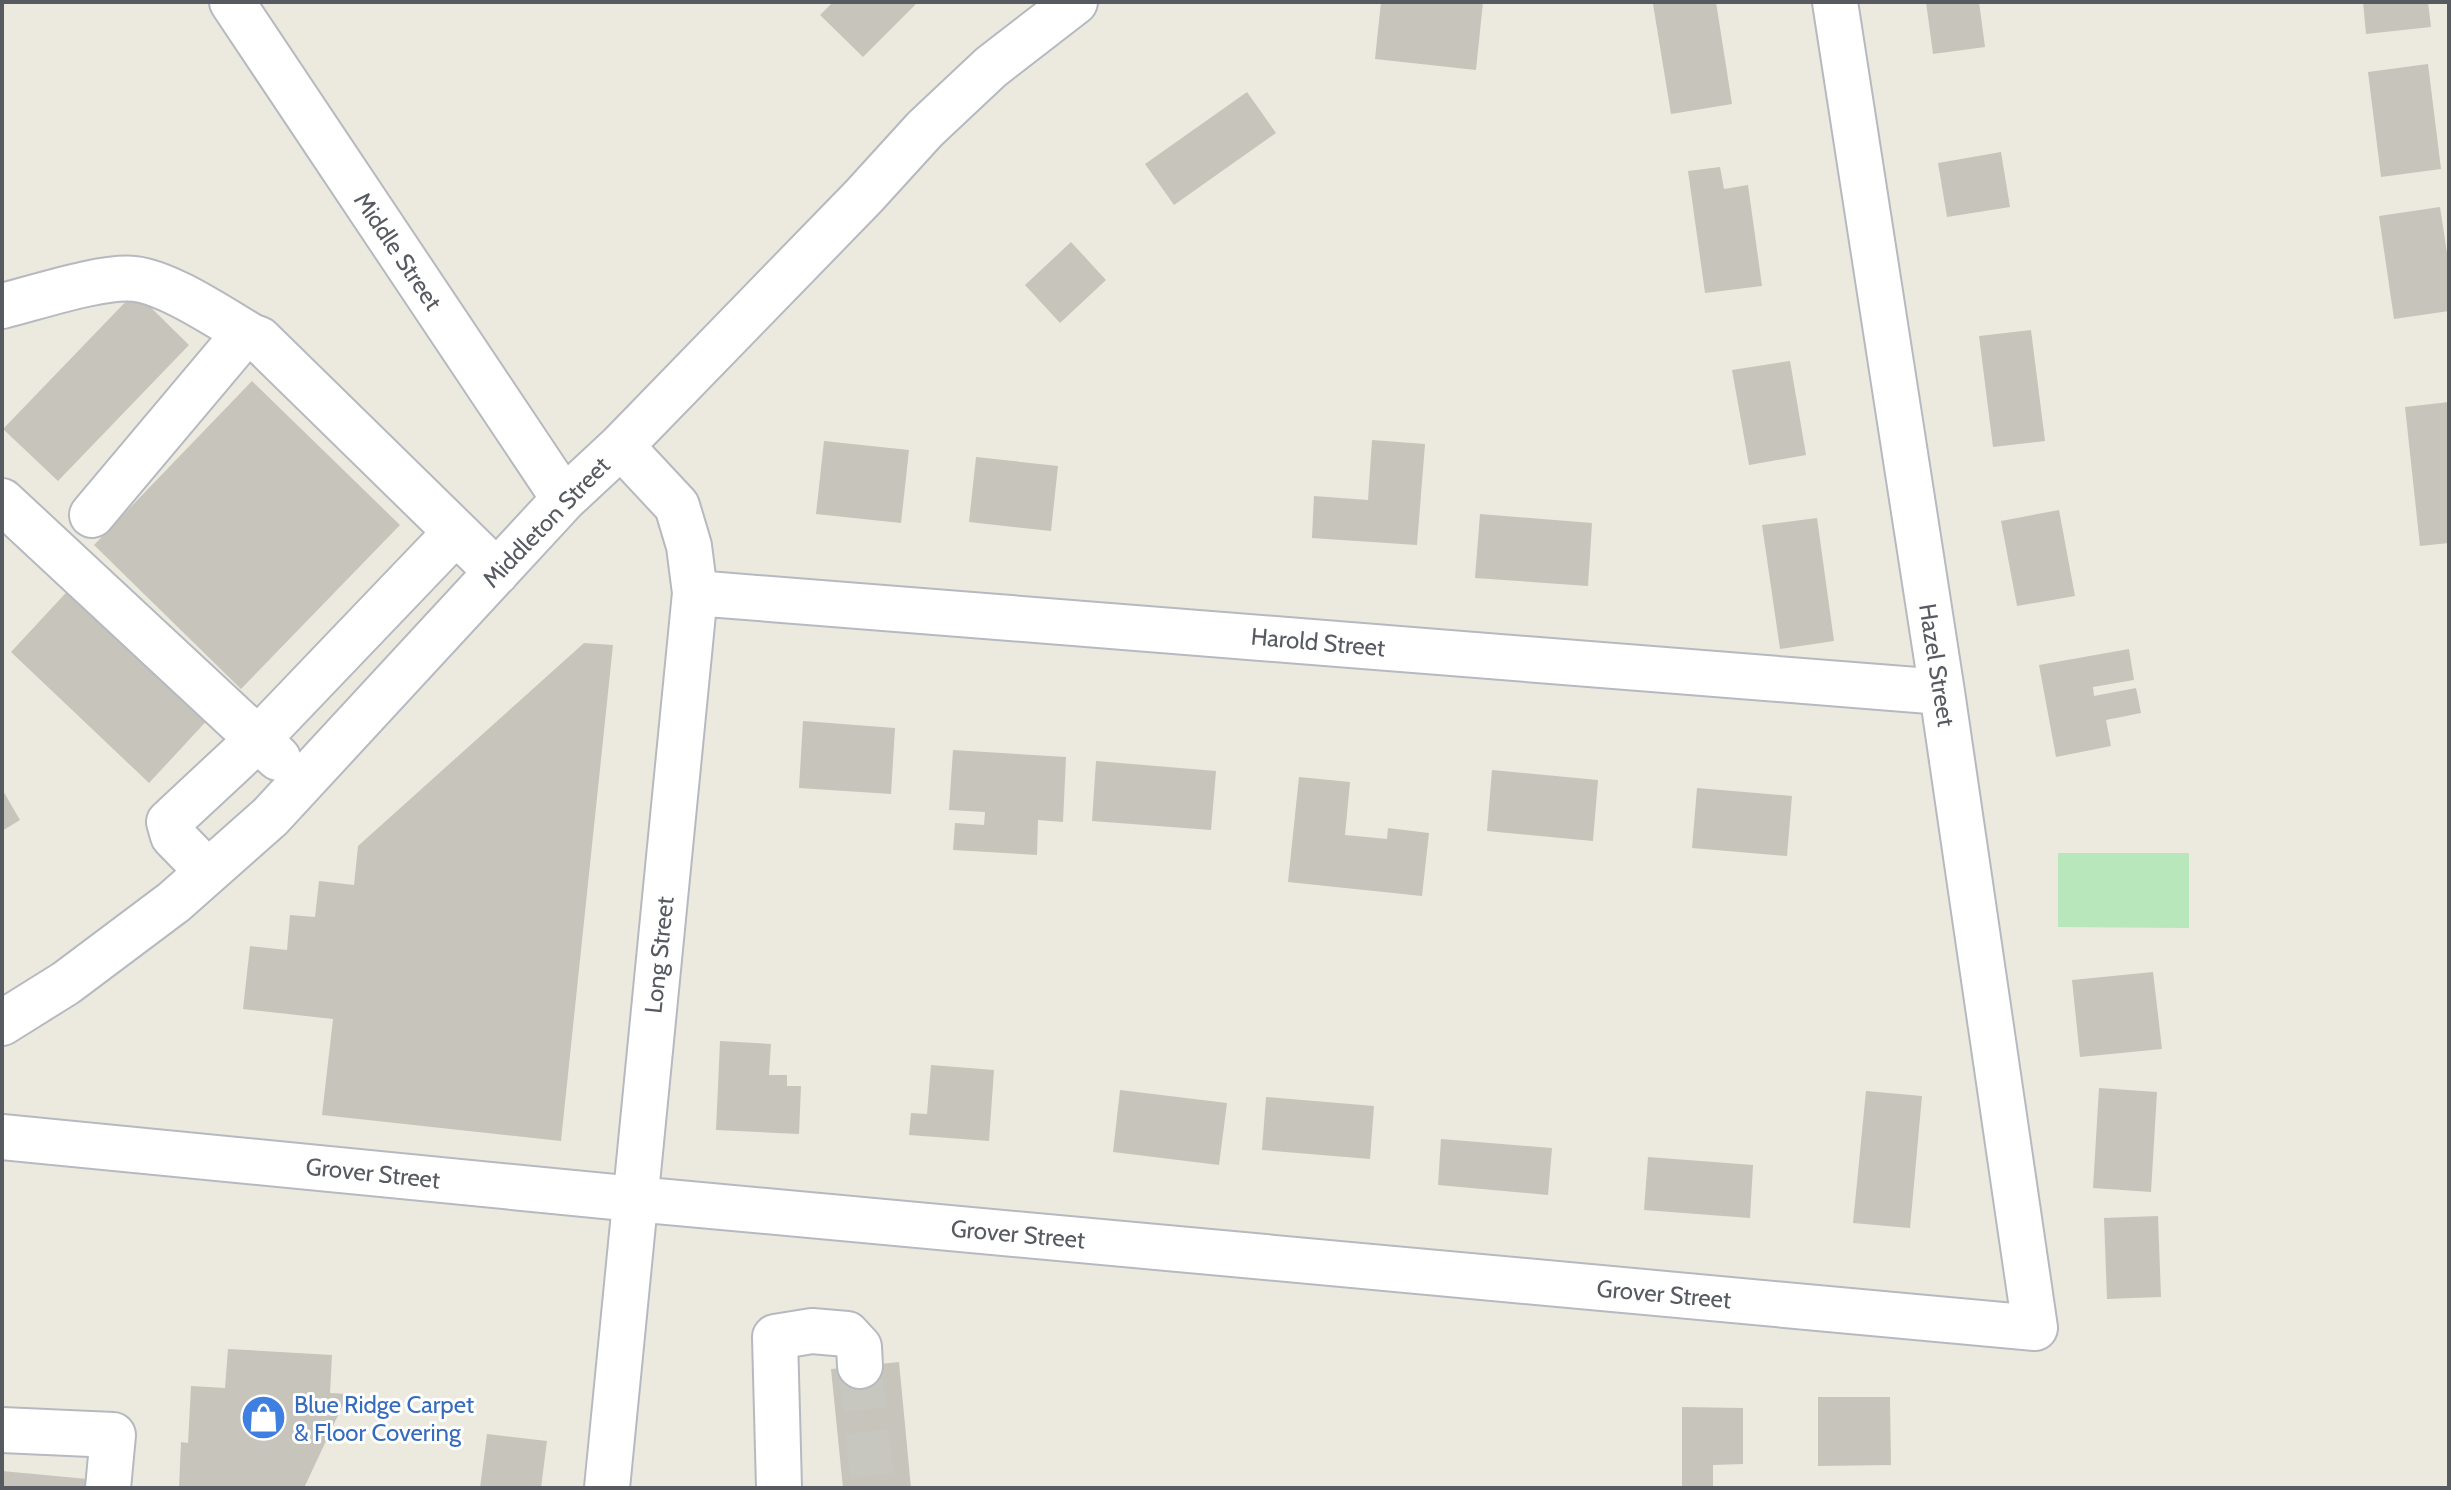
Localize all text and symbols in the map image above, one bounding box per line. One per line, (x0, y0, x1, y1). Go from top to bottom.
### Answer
street label: Middle Street (348, 187, 448, 315)
street label: Middleton Street (476, 451, 616, 593)
street label: Hazel Street (1913, 601, 1961, 729)
street label: Harold Street (1250, 622, 1386, 662)
street label: Long Street (638, 895, 680, 1015)
street label: Grover Street (304, 1152, 442, 1194)
street label: Grover Street (950, 1214, 1086, 1254)
street label: Grover Street (1596, 1274, 1732, 1314)
place label: Blue Ridge Carpet & Floor Covering (294, 1390, 474, 1447)
shop icon: Blue Ridge Carpet & Floor Covering (239, 1394, 287, 1442)

